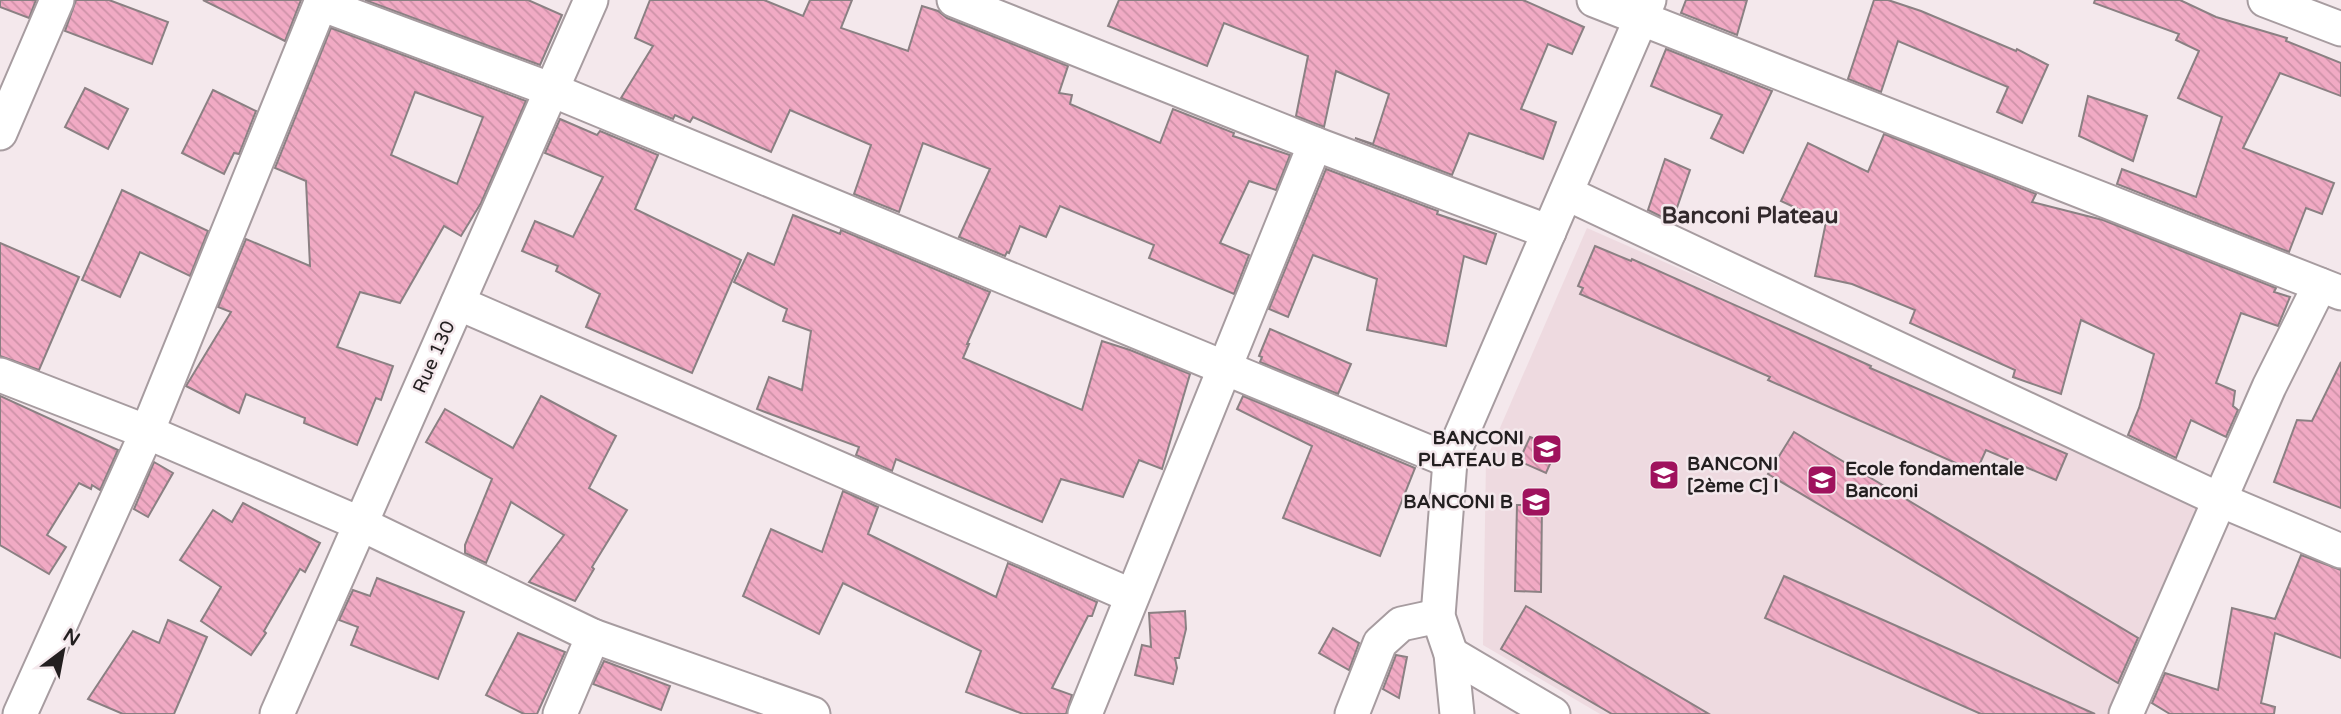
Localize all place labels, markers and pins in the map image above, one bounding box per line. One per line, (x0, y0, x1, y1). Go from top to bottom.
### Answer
place label: BANCONI PLATEAU B (1418, 427, 1524, 471)
school or university icon: BANCONI PLATEAU B (1530, 432, 1564, 466)
place label: BANCONI [2ème C] I (1687, 453, 1779, 497)
school or university icon: BANCONI [2ème C] I (1647, 458, 1681, 492)
place label: Ecole fondamentale Banconi (1845, 458, 2025, 502)
school or university icon: Ecole fondamentale Banconi (1805, 463, 1839, 497)
school or university icon: BANCONI B (1519, 485, 1553, 519)
place label: BANCONI B (1403, 491, 1513, 513)

